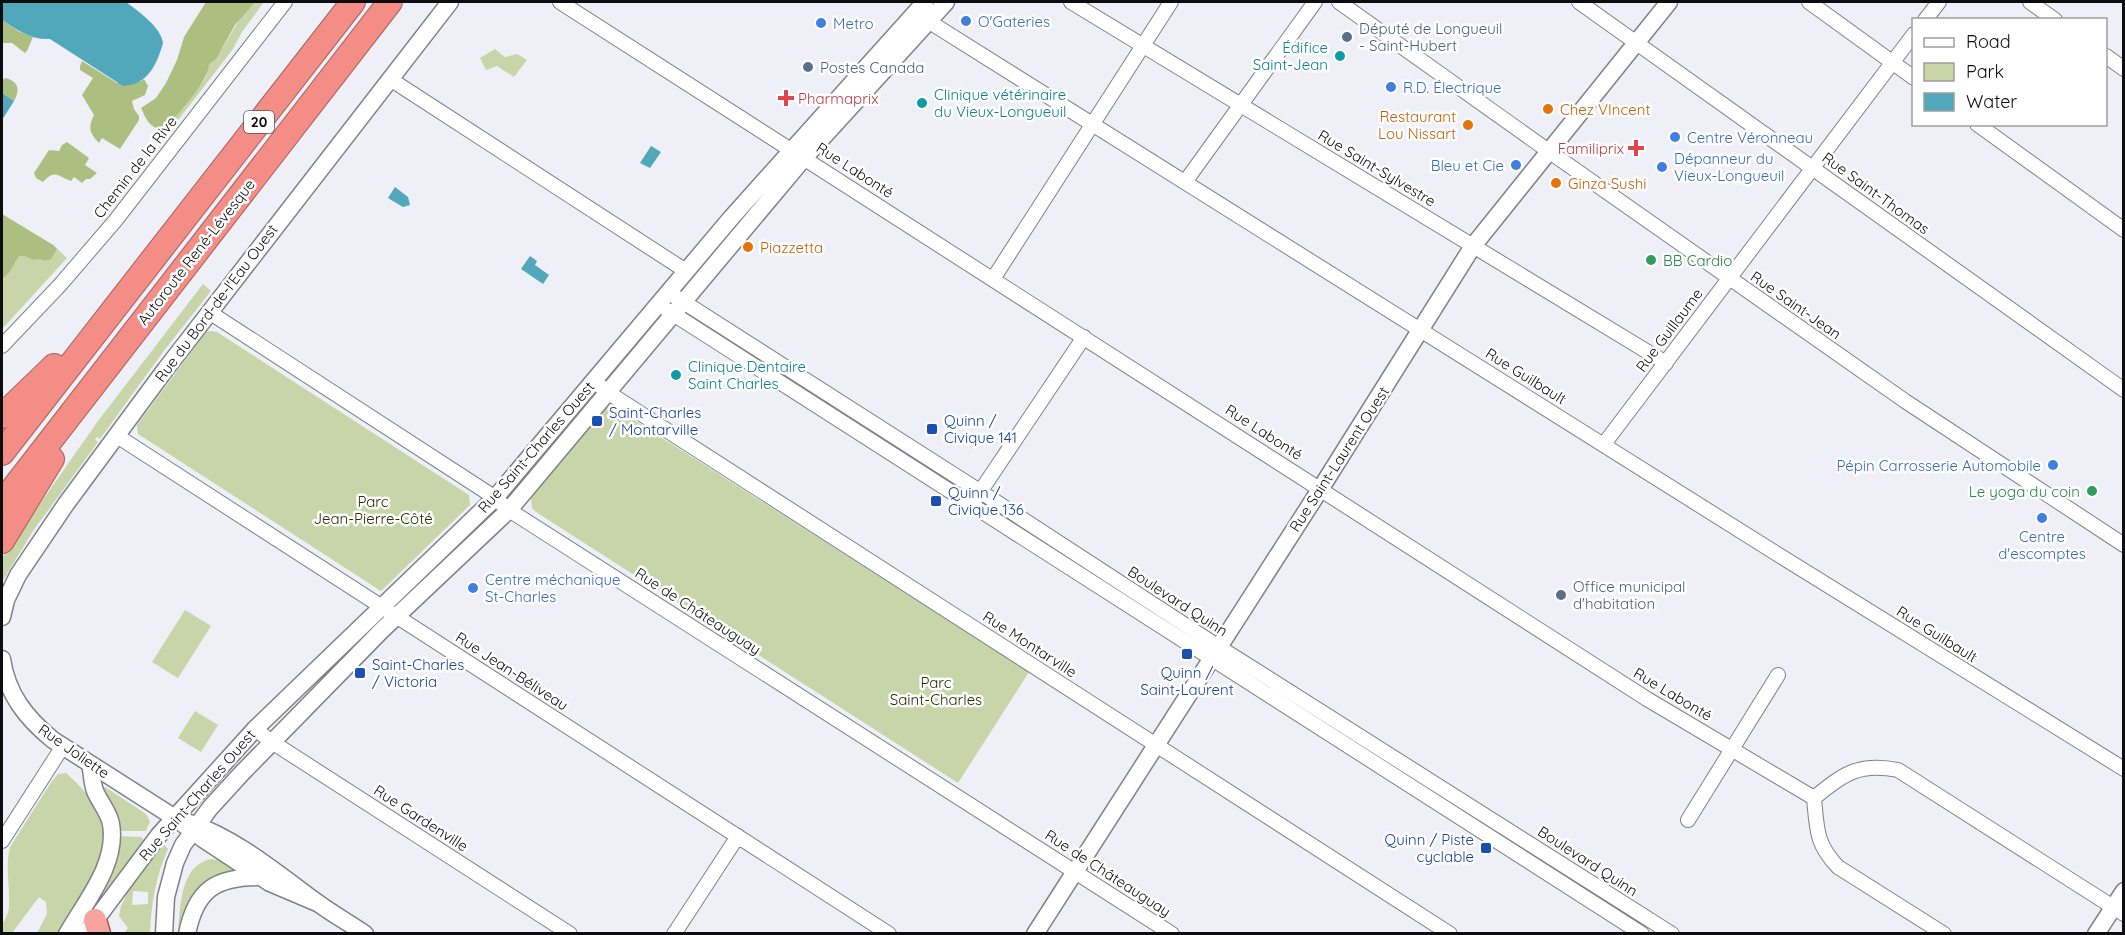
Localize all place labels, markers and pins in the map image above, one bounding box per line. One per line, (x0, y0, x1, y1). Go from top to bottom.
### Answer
place label: O'Gateries (978, 12, 1050, 31)
place label: Metro (833, 14, 873, 33)
marker: O'Gateries (959, 14, 973, 28)
marker: Metro (814, 16, 828, 30)
place label: Député de Longueuil - Saint-Hubert (1359, 19, 1502, 55)
marker: Député de Longueuil - Saint-Hubert (1340, 30, 1354, 44)
place label: Édifice Saint-Jean (1253, 38, 1328, 74)
marker: Édifice Saint-Jean (1333, 49, 1347, 63)
place label: Postes Canada (820, 58, 924, 77)
marker: Postes Canada (801, 60, 815, 74)
place label: R.D. Électrique (1403, 78, 1502, 97)
marker: R.D. Électrique (1384, 80, 1398, 94)
place label: Clinique vétérinaire du Vieux-Longueuil (934, 85, 1066, 121)
place label: Pharmaprix (798, 89, 878, 108)
marker: Pharmaprix (779, 91, 793, 105)
marker: Clinique vétérinaire du Vieux-Longueuil (915, 96, 929, 110)
place label: Chez VIncent (1560, 100, 1650, 119)
marker: Chez VIncent (1541, 102, 1555, 116)
place label: Restaurant Lou Nissart (1378, 107, 1456, 143)
marker: Restaurant Lou Nissart (1461, 118, 1475, 132)
place label: Centre Véronneau (1687, 128, 1813, 147)
marker: Centre Véronneau (1668, 130, 1682, 144)
place label: Familiprix (1558, 139, 1624, 158)
marker: Familiprix (1629, 141, 1643, 155)
place label: Dépanneur du Vieux-Longueuil (1674, 149, 1784, 185)
place label: Bleu et Cie (1431, 156, 1504, 175)
marker: Bleu et Cie (1509, 158, 1523, 172)
marker: Dépanneur du Vieux-Longueuil (1655, 160, 1669, 174)
place label: Ginza Sushi (1568, 174, 1646, 193)
marker: Ginza Sushi (1549, 176, 1563, 190)
place label: Piazzetta (760, 238, 823, 257)
marker: Piazzetta (741, 240, 755, 254)
place label: BB Cardio (1663, 251, 1732, 270)
marker: BB Cardio (1644, 253, 1658, 267)
place label: Clinique Dentaire Saint Charles (688, 357, 806, 393)
marker: Clinique Dentaire Saint Charles (669, 368, 683, 382)
place label: Saint-Charles / Montarville (609, 403, 701, 439)
place label: Quinn / Civique 141 (944, 411, 1017, 447)
marker: Saint-Charles / Montarville (590, 414, 604, 428)
marker: Quinn / Civique 141 (925, 422, 939, 436)
place label: Pépin Carrosserie Automobile (1836, 456, 2041, 475)
marker: Pépin Carrosserie Automobile (2046, 458, 2060, 472)
place label: Le yoga du coin (1969, 482, 2080, 501)
place label: Quinn / Civique 136 (948, 483, 1024, 519)
marker: Le yoga du coin (2085, 484, 2099, 498)
marker: Quinn / Civique 136 (929, 494, 943, 508)
marker: Centre d'escomptes (2035, 511, 2049, 525)
place label: Centre d'escomptes (1998, 527, 2086, 563)
place label: Centre méchanique St-Charles (485, 570, 621, 606)
place label: Office municipal d'habitation (1573, 577, 1686, 613)
marker: Centre méchanique St-Charles (466, 581, 480, 595)
marker: Office municipal d'habitation (1554, 588, 1568, 602)
marker: Quinn / Saint-Laurent (1180, 647, 1194, 661)
place label: Saint-Charles / Victoria (372, 655, 464, 691)
place label: Quinn / Saint-Laurent (1140, 663, 1234, 699)
marker: Saint-Charles / Victoria (353, 666, 367, 680)
place label: Quinn / Piste cyclable (1385, 830, 1474, 866)
marker: Quinn / Piste cyclable (1479, 841, 1493, 855)

